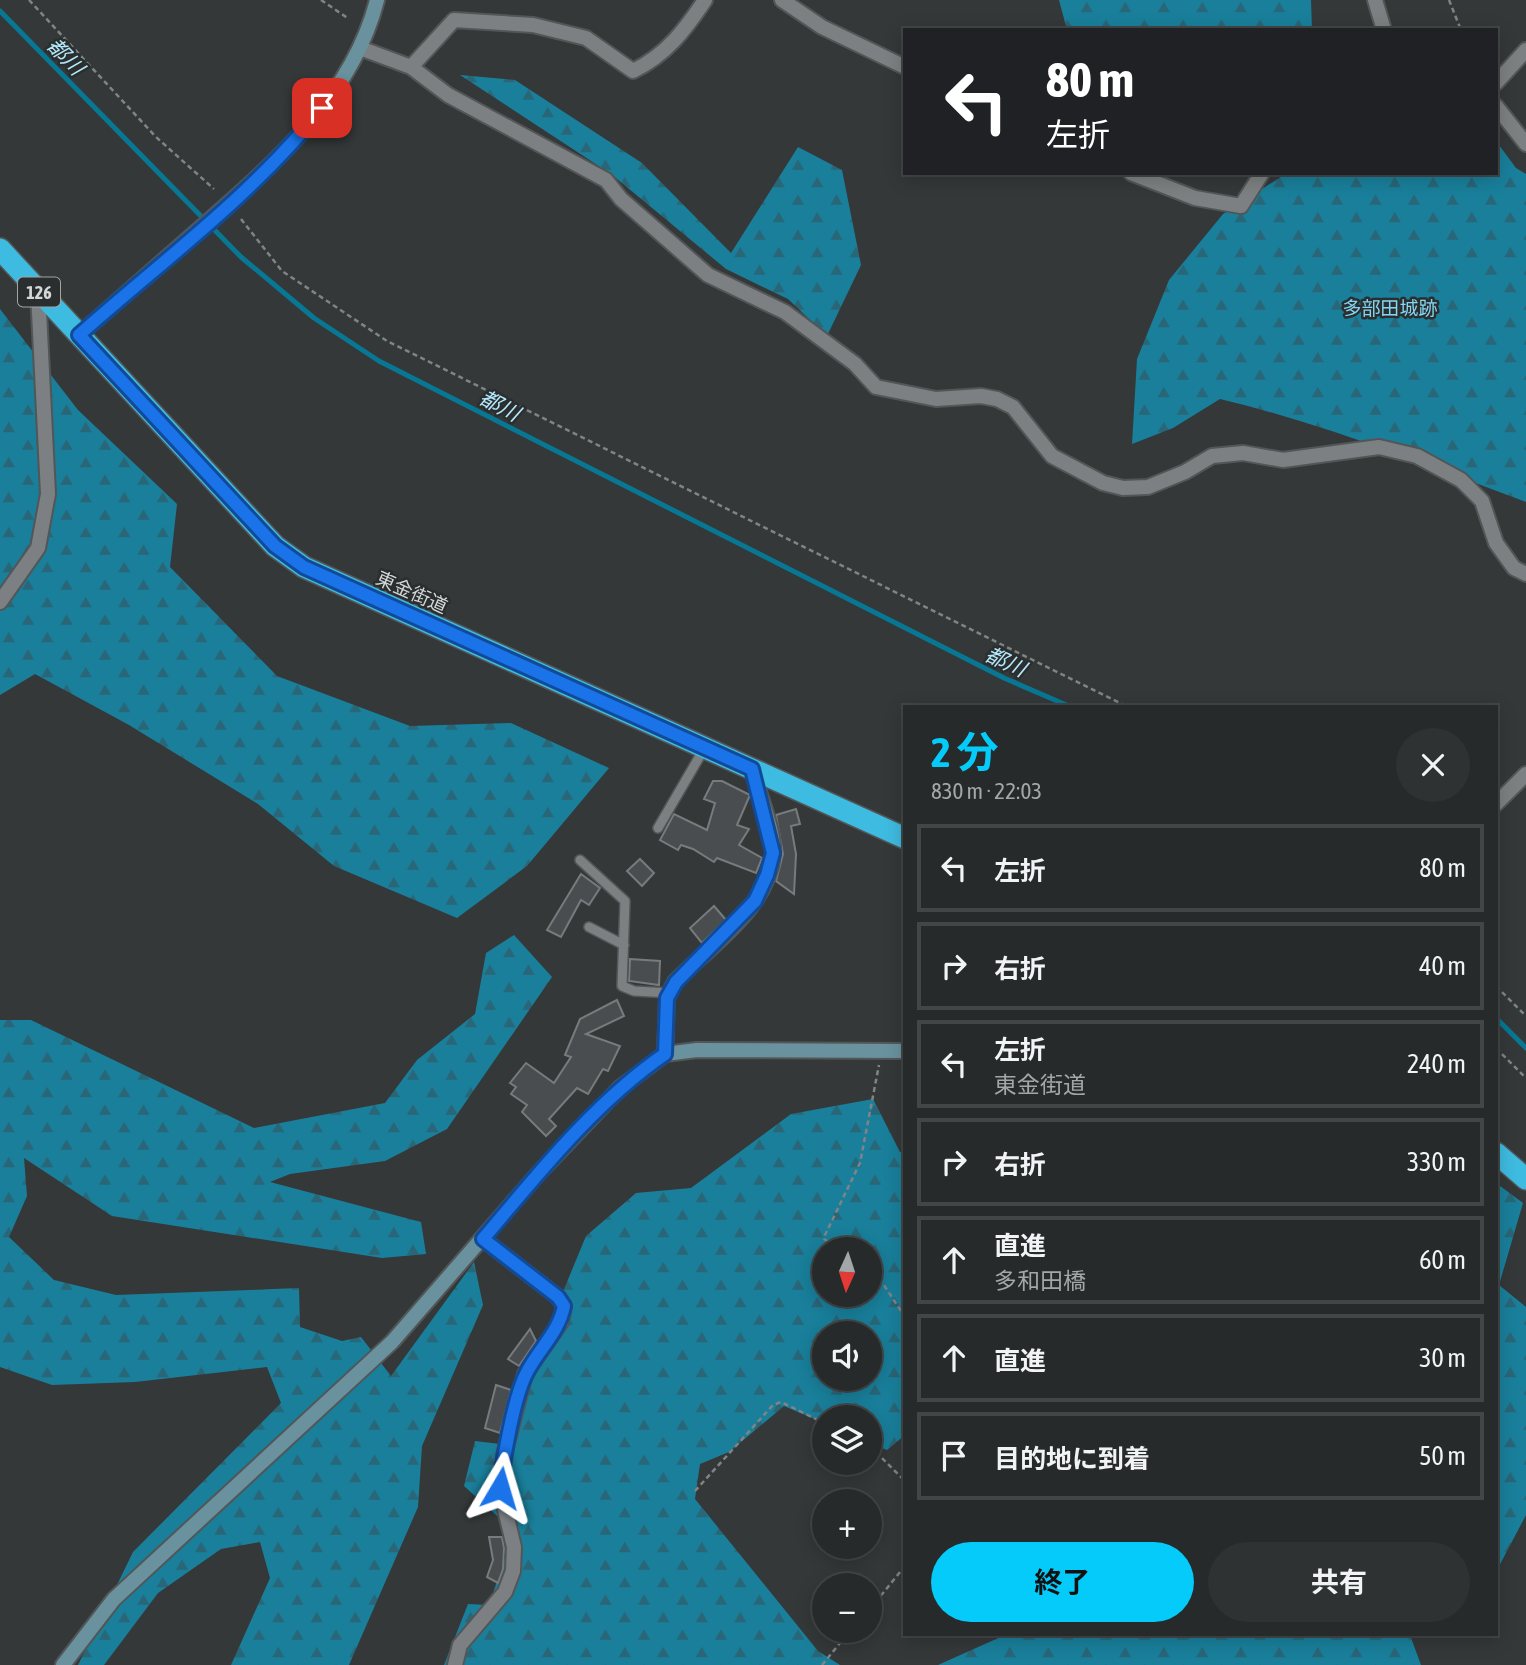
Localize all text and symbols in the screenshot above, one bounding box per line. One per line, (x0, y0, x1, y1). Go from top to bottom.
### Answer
water label: 都川 (43, 33, 91, 81)
text: 80 m (1046, 51, 1134, 107)
icon: left (931, 56, 1022, 147)
pin (292, 78, 352, 138)
icon: arrive (303, 89, 341, 127)
text: 左折 (1046, 116, 1110, 153)
road number: 126 (18, 278, 60, 306)
park label: 多部田城跡 (1342, 297, 1438, 319)
water label: 都川 (476, 385, 526, 426)
street label: 東金街道 (373, 566, 451, 618)
water label: 都川 (982, 641, 1032, 682)
text: 2 分 (931, 728, 999, 776)
button: close (1396, 728, 1470, 802)
text: 830 m · 22:03 (931, 778, 1042, 804)
icon: left (935, 849, 973, 887)
text: 80 m (1419, 853, 1466, 883)
text: 左折 (994, 856, 1046, 886)
icon: right (935, 947, 973, 985)
text: 40 m (1419, 951, 1466, 981)
text: 右折 (994, 954, 1046, 984)
text: 左折 (994, 1035, 1046, 1065)
icon: left (935, 1045, 973, 1083)
text: 240 m (1407, 1049, 1466, 1079)
text: 東金街道 (994, 1072, 1086, 1098)
icon: right (935, 1143, 973, 1181)
text: 330 m (1407, 1147, 1466, 1177)
text: 右折 (994, 1150, 1046, 1180)
text: 直進 (994, 1231, 1046, 1261)
north arrow (812, 1237, 882, 1307)
map controls (812, 1237, 882, 1643)
icon: ahead (935, 1241, 973, 1279)
text: 60 m (1419, 1245, 1466, 1275)
text: 多和田橋 (994, 1268, 1086, 1294)
button: sound (812, 1321, 882, 1391)
icon: ahead (935, 1339, 973, 1377)
text: 30 m (1419, 1343, 1466, 1373)
text: 直進 (994, 1346, 1046, 1376)
button: layers (812, 1405, 882, 1475)
icon: arrive (935, 1437, 973, 1475)
text: 50 m (1419, 1441, 1466, 1471)
text: 目的地に到着 (994, 1444, 1150, 1474)
position arrow (463, 1451, 537, 1525)
button: + (812, 1489, 882, 1559)
button: 終了 (931, 1542, 1194, 1622)
button: 共有 (1208, 1542, 1470, 1622)
button: − (812, 1573, 882, 1643)

